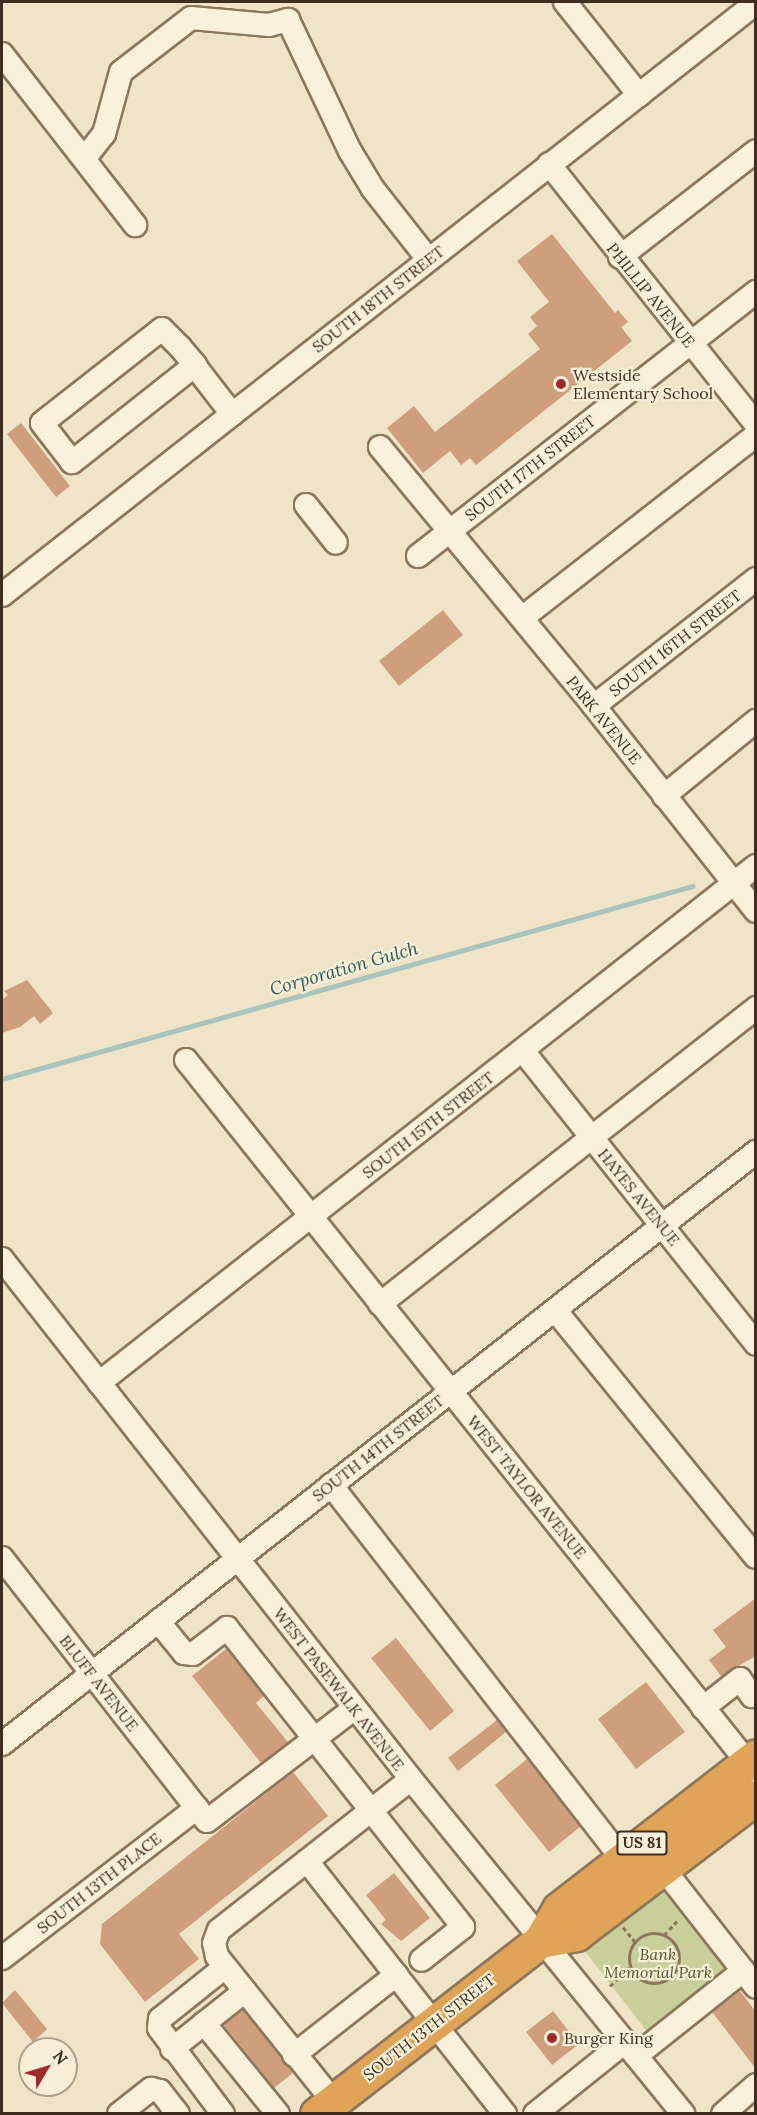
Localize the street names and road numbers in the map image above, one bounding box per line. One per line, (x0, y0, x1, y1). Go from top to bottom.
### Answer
street label: PHILLIP AVENUE (603, 239, 699, 351)
street label: SOUTH 18TH STREET (308, 242, 448, 356)
street label: SOUTH 17TH STREET (461, 411, 599, 525)
street label: SOUTH 16TH STREET (605, 586, 745, 700)
street label: PARK AVENUE (562, 672, 646, 768)
street label: SOUTH 15TH STREET (358, 1068, 498, 1182)
street label: HAYES AVENUE (594, 1145, 684, 1249)
street label: SOUTH 14TH STREET (308, 1391, 448, 1505)
street label: WEST TAYLOR AVENUE (463, 1412, 591, 1562)
street label: WEST PASEWALK AVENUE (270, 1604, 408, 1774)
street label: BLUFF AVENUE (56, 1631, 142, 1735)
street label: SOUTH 13TH PLACE (33, 1828, 165, 1938)
road number: US 81 (616, 1831, 668, 1855)
street label: SOUTH 13TH STREET (359, 1970, 499, 2084)

